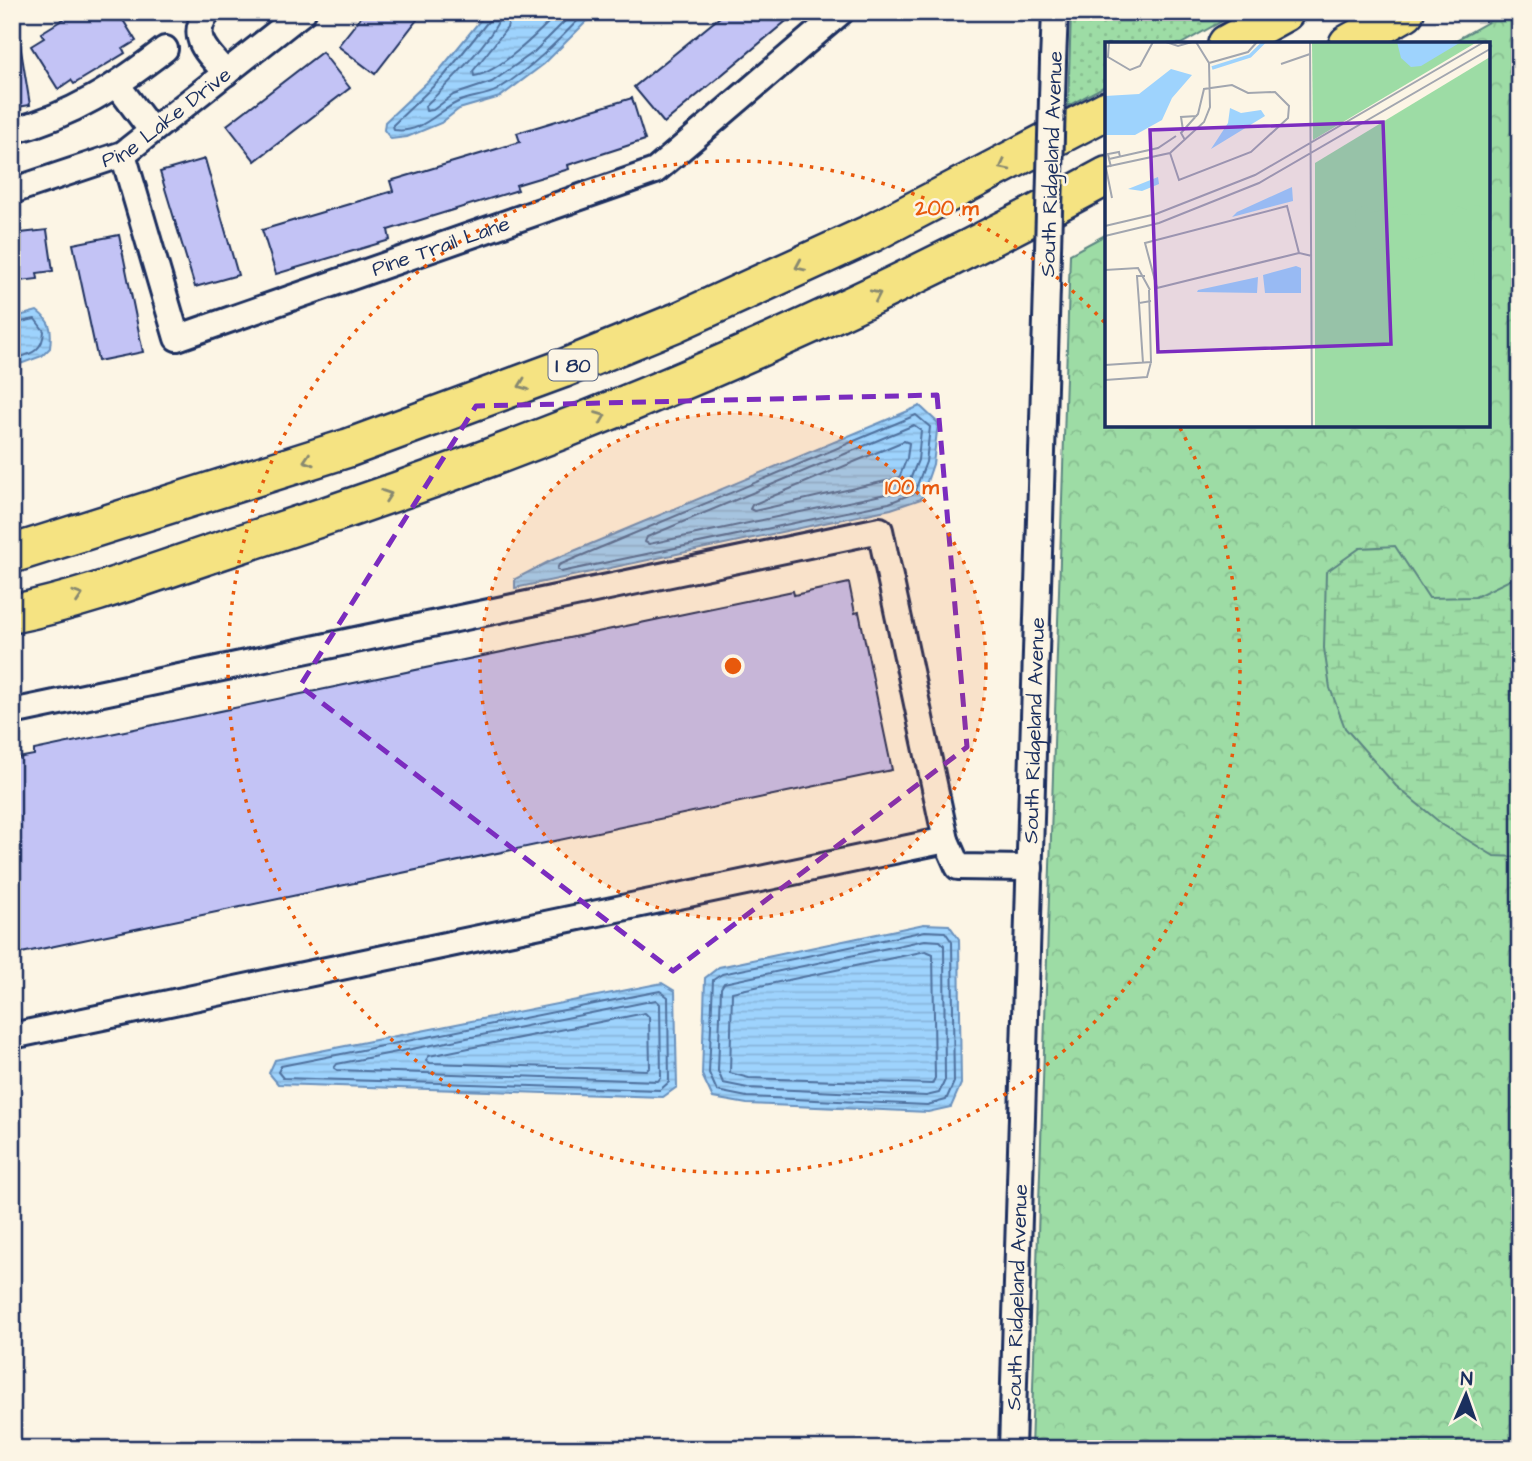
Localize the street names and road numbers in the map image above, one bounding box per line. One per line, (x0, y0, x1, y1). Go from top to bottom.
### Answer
street label: South Ridgeland Avenue (1033, 50, 1072, 278)
street label: Pine Lake Drive (98, 60, 237, 175)
street label: Pine Trail Lane (368, 209, 514, 284)
road number: I 80 (548, 350, 598, 380)
street label: South Ridgeland Avenue (1016, 617, 1052, 844)
street label: South Ridgeland Avenue (999, 1183, 1035, 1411)

